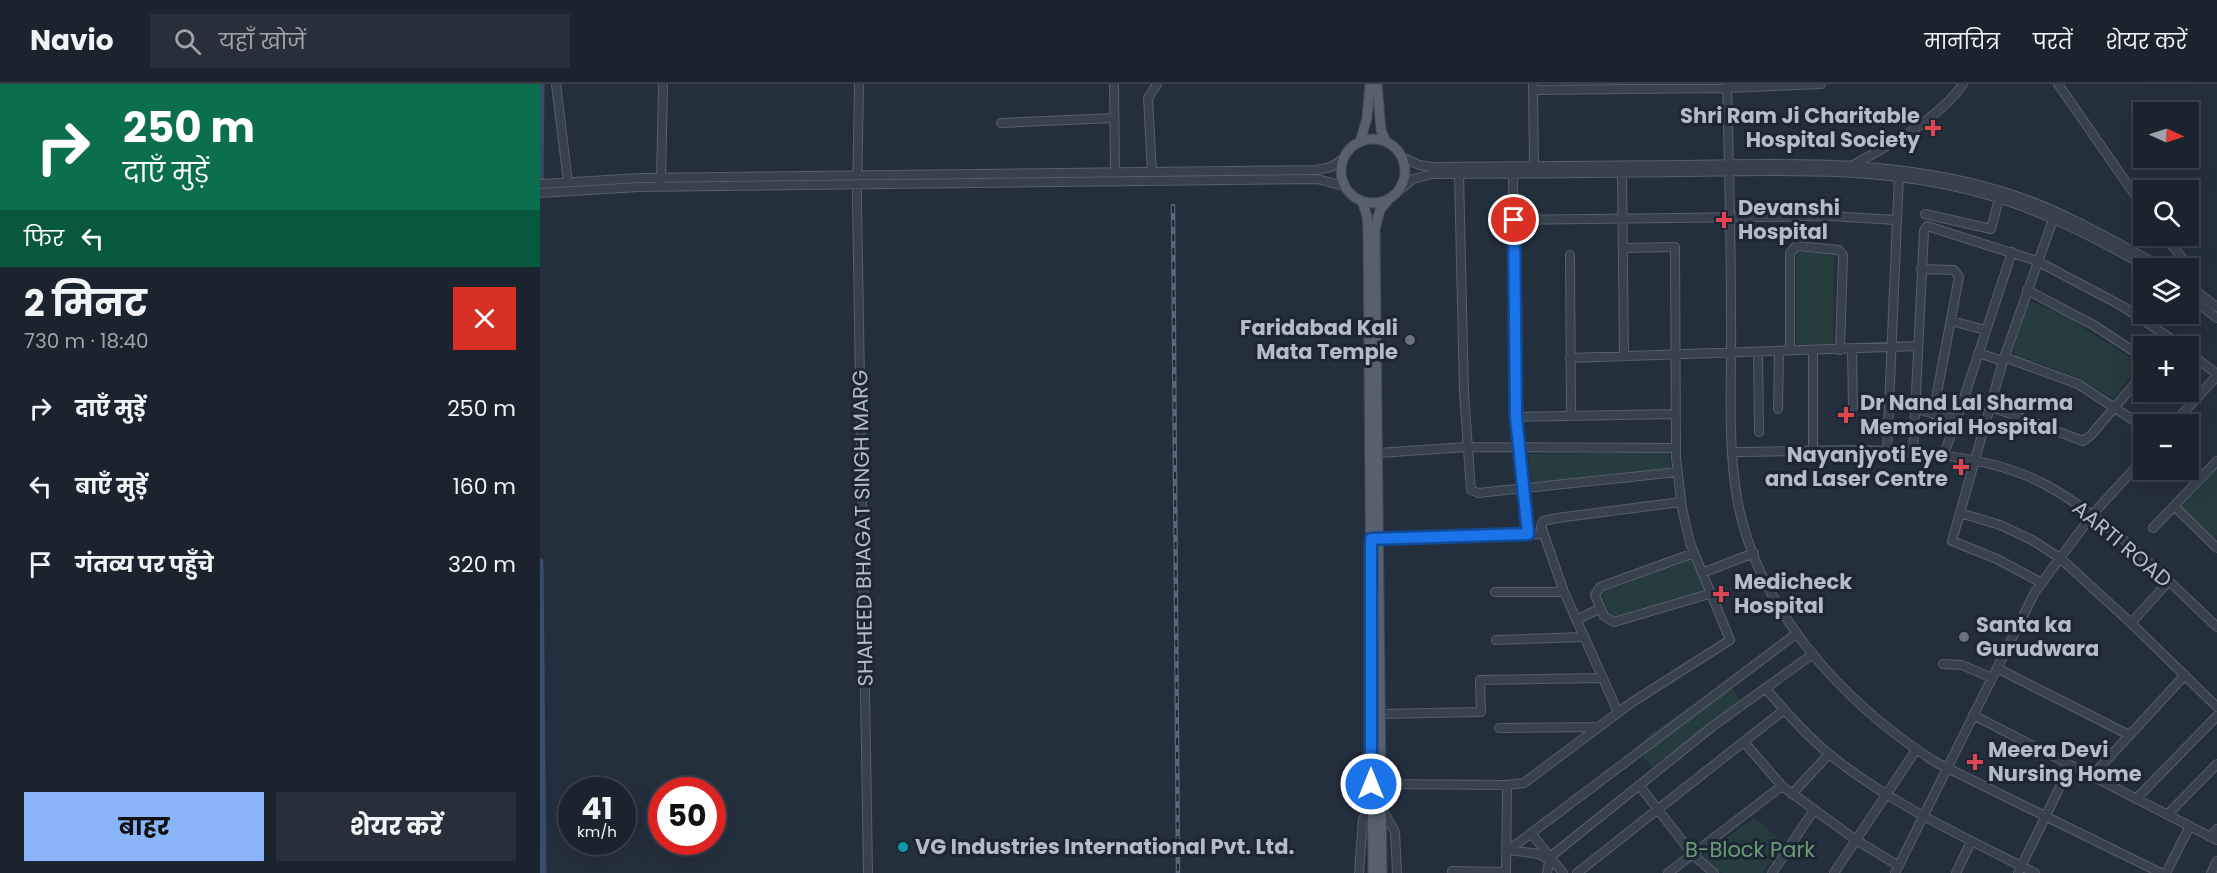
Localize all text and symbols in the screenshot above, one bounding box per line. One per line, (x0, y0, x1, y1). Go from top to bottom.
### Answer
search box (150, 14, 570, 68)
text: Navio (30, 21, 114, 60)
icon: search (171, 25, 204, 58)
text: यहाँ खोजें (219, 26, 306, 57)
text: मानचित्र (1924, 27, 2000, 56)
text: परतें (2033, 27, 2072, 56)
text: शेयर करें (2105, 27, 2187, 56)
text: 250 m (123, 98, 255, 157)
place label: Shri Ram Ji Charitable Hospital Society (1680, 101, 1921, 154)
north arrow (2133, 102, 2199, 168)
map controls (2133, 102, 2199, 480)
icon: right (24, 108, 102, 186)
marker: Shri Ram Ji Charitable Hospital Society (1924, 119, 1942, 137)
text: दाएँ मुड़ें (123, 154, 209, 191)
button: search (2133, 180, 2199, 246)
place label: Devanshi Hospital (1738, 193, 1840, 246)
pin (1488, 194, 1539, 245)
icon: arrive (1497, 203, 1530, 236)
marker: Devanshi Hospital (1715, 211, 1733, 229)
icon: left (76, 222, 109, 255)
text: फिर (24, 223, 64, 254)
button: layers (2133, 258, 2199, 324)
text: 2 मिनट (24, 278, 147, 329)
button: close (453, 287, 516, 350)
place label: Faridabad Kali Mata Temple (1240, 313, 1398, 366)
text: 730 m · 18:40 (24, 327, 149, 355)
marker: Faridabad Kali Mata Temple (1403, 333, 1417, 347)
button: + (2133, 336, 2199, 402)
street label: SHAHEED BHAGAT SINGH MARG (845, 369, 880, 687)
place label: Dr Nand Lal Sharma Memorial Hospital (1860, 388, 2073, 441)
icon: right (24, 392, 57, 425)
text: दाएँ मुड़ें (75, 393, 146, 424)
text: 250 m (447, 393, 516, 424)
marker: Dr Nand Lal Sharma Memorial Hospital (1837, 406, 1855, 424)
button: − (2133, 414, 2199, 480)
place label: Nayanjyoti Eye and Laser Centre (1765, 440, 1948, 493)
marker: Nayanjyoti Eye and Laser Centre (1952, 458, 1970, 476)
icon: left (24, 470, 57, 503)
text: बाएँ मुड़ें (75, 471, 147, 502)
text: 160 m (453, 471, 516, 502)
street label: AARTI ROAD (2066, 493, 2178, 594)
icon: arrive (24, 548, 57, 581)
text: गंतव्य पर पहुँचे (75, 549, 214, 580)
text: 320 m (448, 549, 516, 580)
place label: Medicheck Hospital (1734, 567, 1852, 620)
marker: Medicheck Hospital (1712, 585, 1730, 603)
place label: Santa ka Gurudwara (1976, 610, 2099, 663)
marker: Santa ka Gurudwara (1957, 630, 1971, 644)
place label: Meera Devi Nursing Home (1988, 735, 2142, 788)
position arrow (1339, 752, 1403, 816)
marker: Meera Devi Nursing Home (1966, 753, 1984, 771)
speed limit sign: 50 (648, 777, 726, 855)
text: 41 (581, 787, 613, 830)
button: बाहर (24, 792, 264, 861)
button: शेयर करें (276, 792, 516, 861)
text: km/h (577, 821, 617, 842)
place label: VG Industries International Pvt. Ltd. (915, 832, 1294, 861)
park label: B-Block Park (1685, 835, 1815, 864)
marker: VG Industries International Pvt. Ltd. (896, 840, 910, 854)

